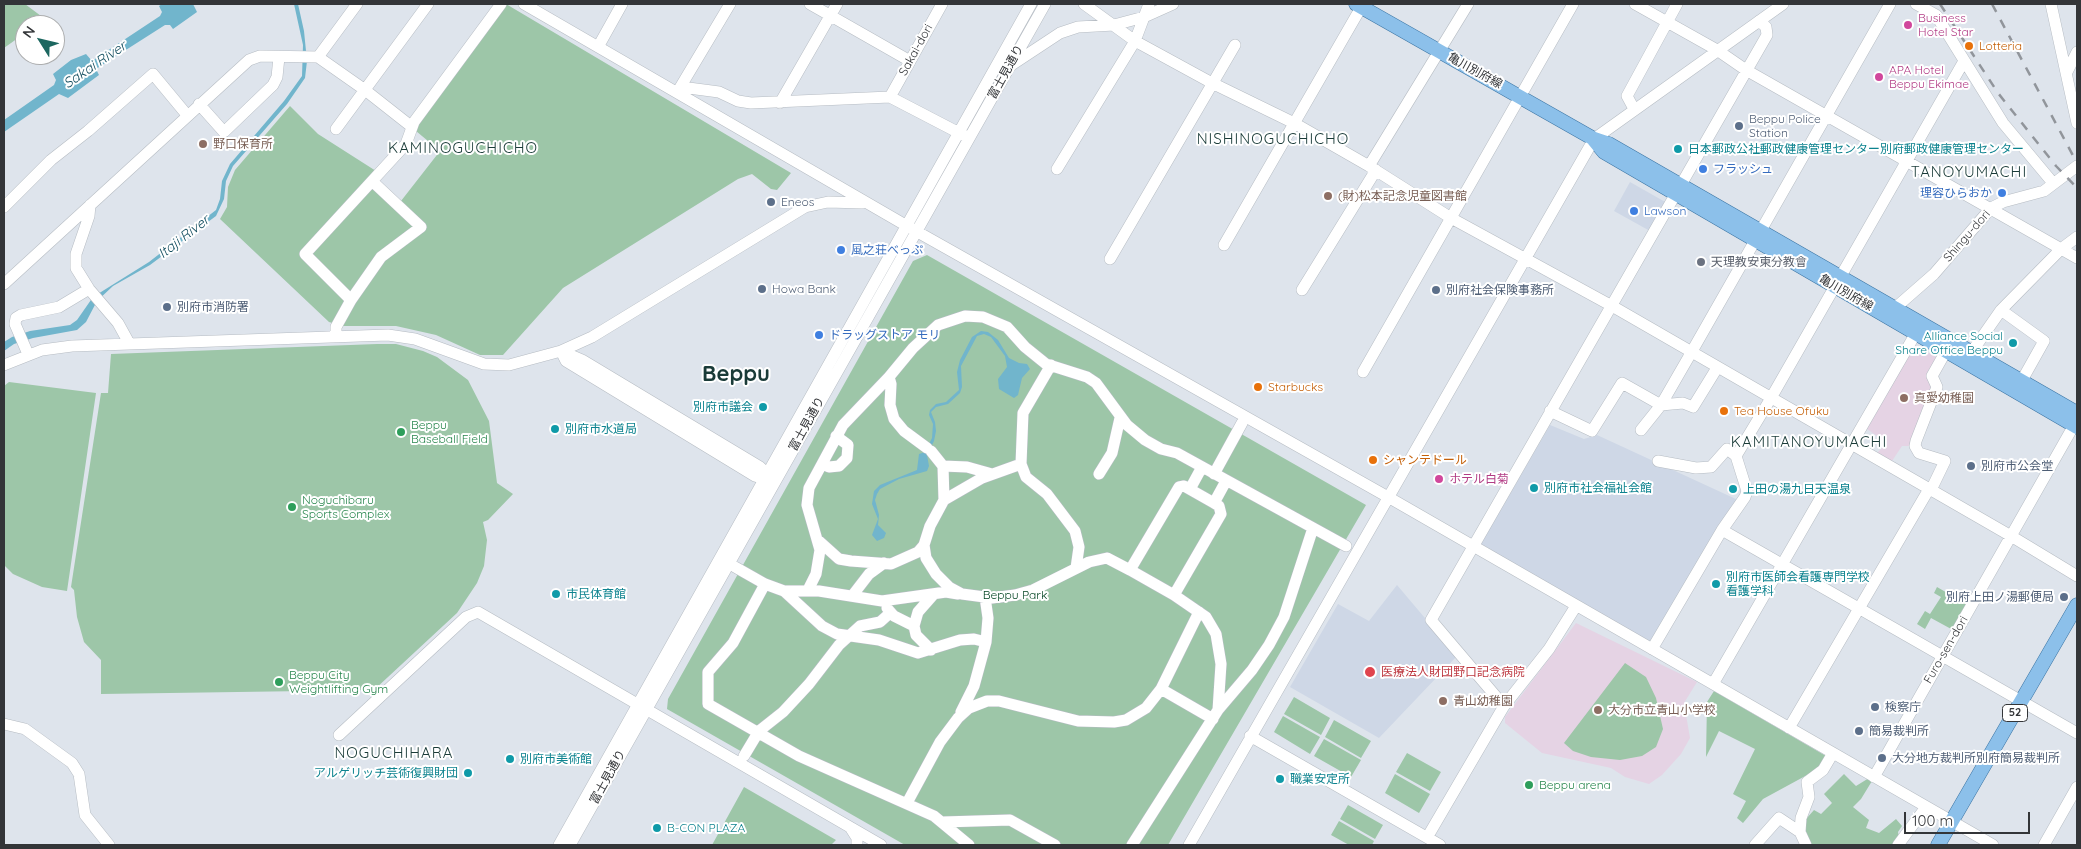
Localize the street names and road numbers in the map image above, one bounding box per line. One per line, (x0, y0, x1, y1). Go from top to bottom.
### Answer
street label: Sakai-dori (896, 22, 936, 78)
street label: 富士見通り (985, 42, 1027, 102)
street label: 亀川別府線 (1445, 50, 1505, 92)
street label: Shingu-dori (1941, 207, 1993, 265)
street label: 亀川別府線 (1816, 272, 1876, 314)
street label: 富士見通り (786, 394, 828, 454)
street label: Furo-sen-dori (1921, 614, 1971, 686)
road number: 52 (2002, 704, 2028, 721)
street label: 富士見通り (587, 747, 629, 807)

